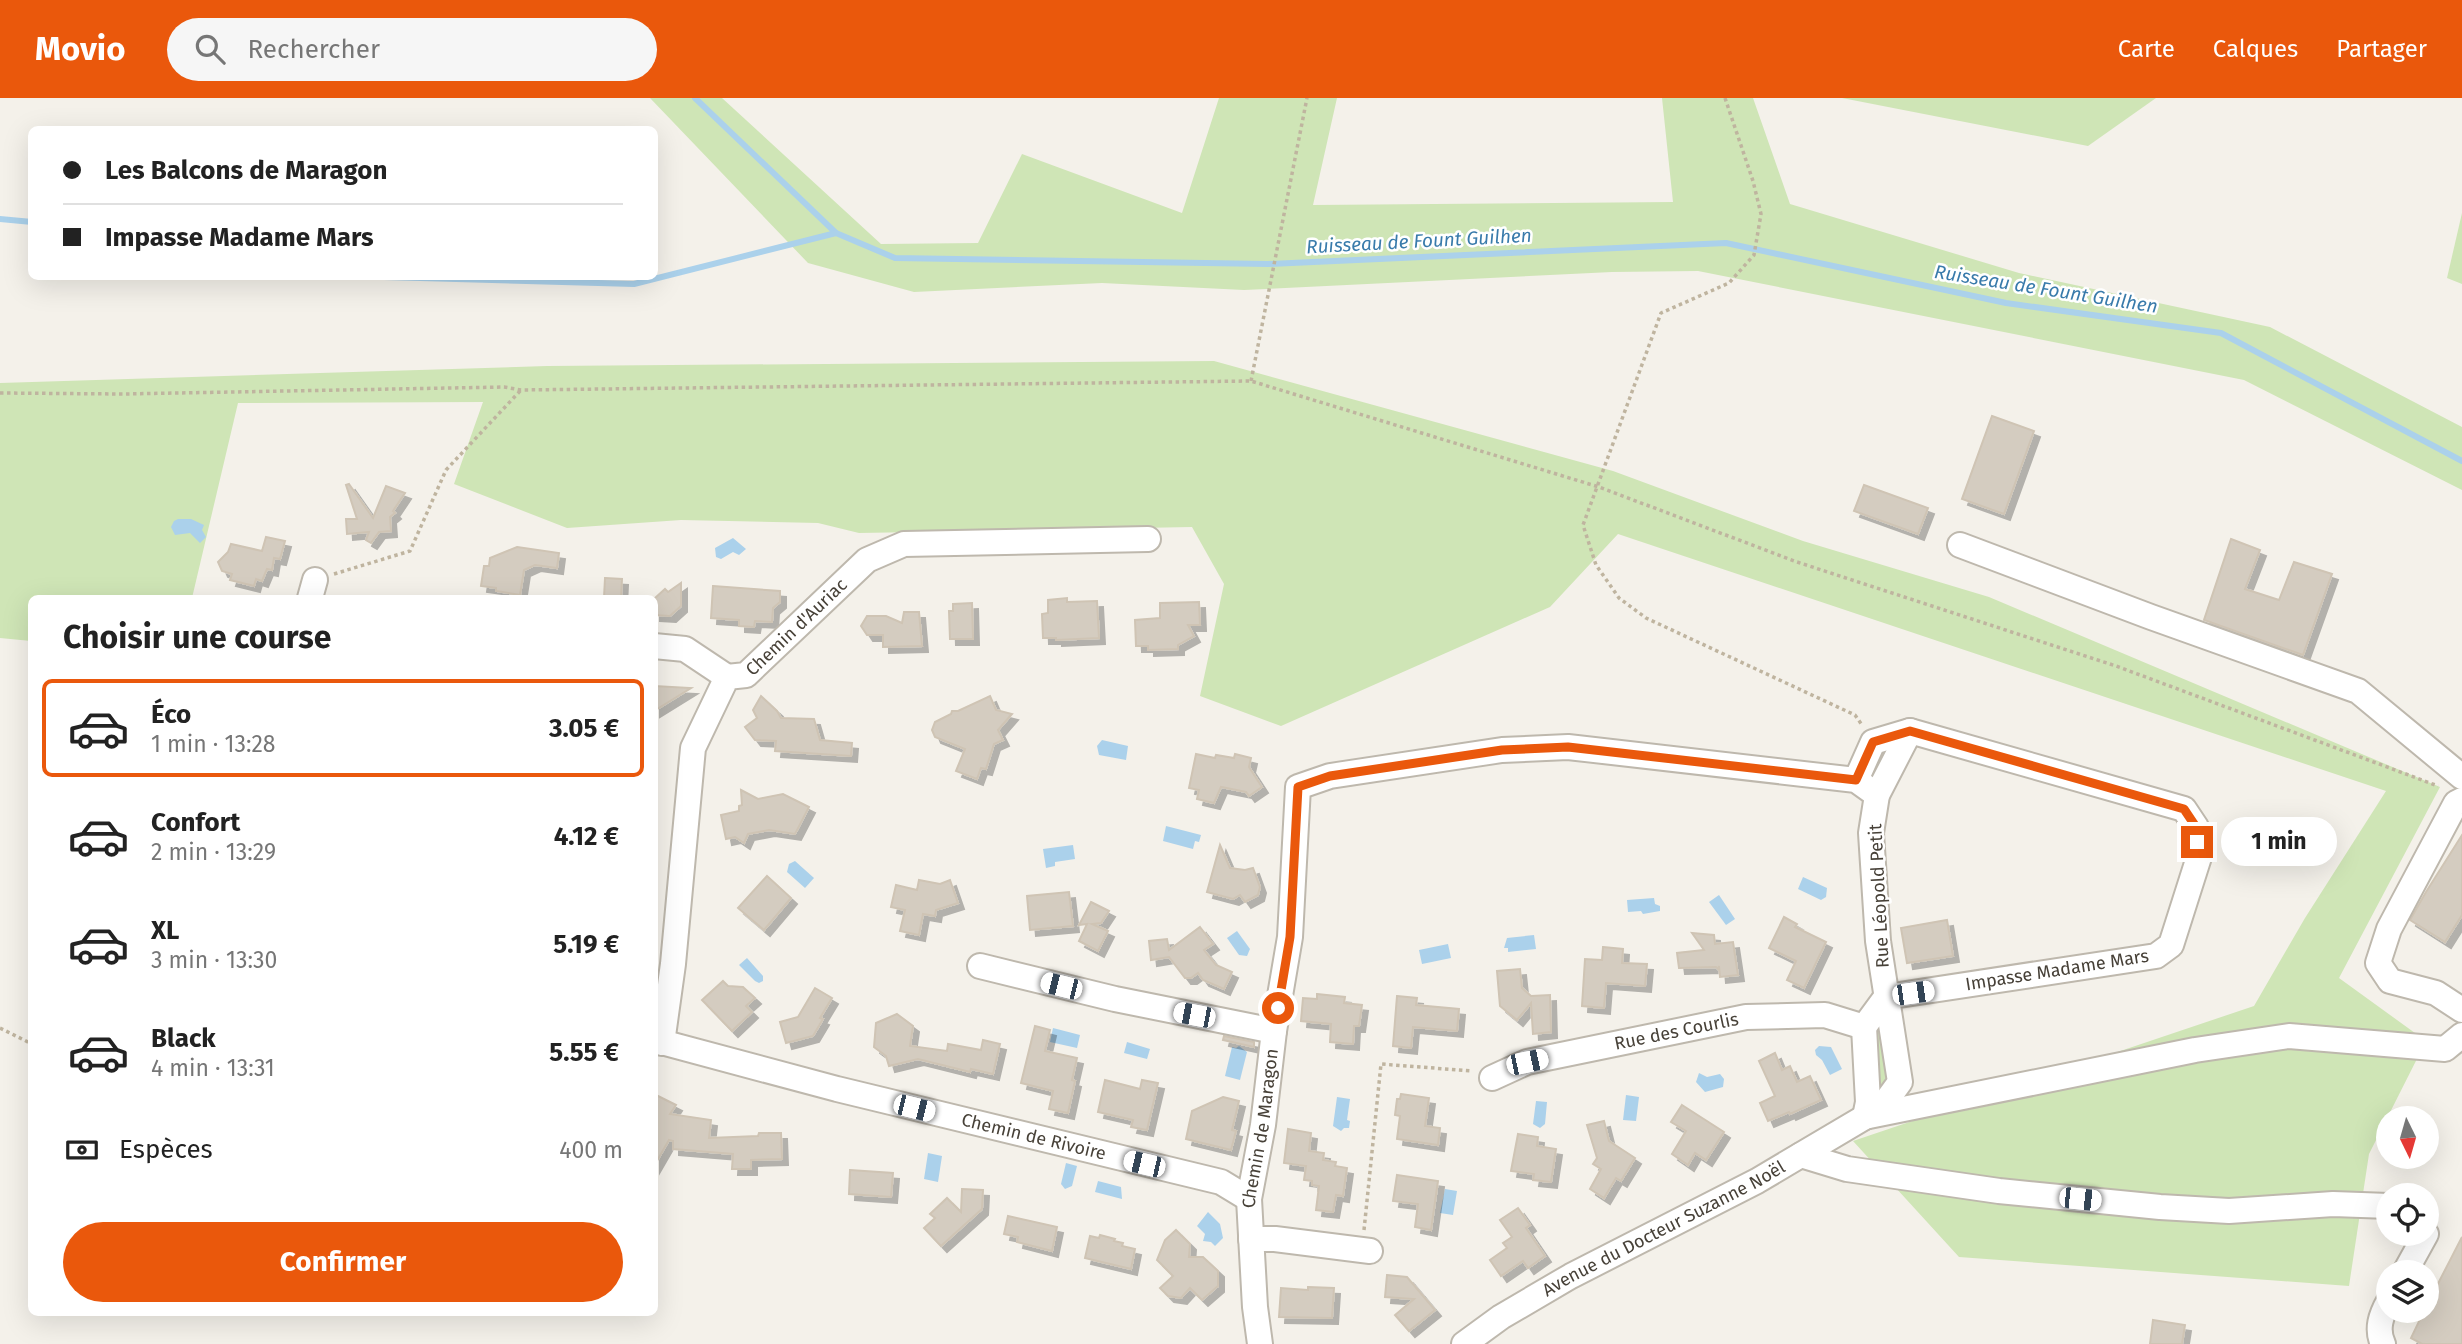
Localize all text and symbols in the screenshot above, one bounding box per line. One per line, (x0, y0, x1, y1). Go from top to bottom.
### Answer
search box (167, 18, 657, 81)
text: Movio (35, 29, 125, 69)
icon: search (191, 30, 229, 68)
text: Rechercher (247, 34, 380, 65)
text: Carte (2118, 35, 2175, 63)
text: Calques (2213, 35, 2298, 63)
text: Partager (2336, 35, 2427, 63)
text: Les Balcons de Maragon (105, 155, 387, 186)
text: Impasse Madame Mars (105, 222, 374, 253)
water label: Ruisseau de Fount Guilhen (1306, 224, 1532, 258)
water label: Ruisseau de Fount Guilhen (1933, 260, 2159, 318)
street label: Chemin d'Auriac (741, 574, 852, 680)
text: Choisir une course (63, 618, 331, 656)
icon: car (67, 697, 130, 760)
text: Éco (151, 699, 191, 730)
text: 3.05 € (549, 713, 619, 744)
text: 1 min · 13:28 (151, 730, 275, 758)
icon: car (67, 805, 130, 868)
text: Confort (151, 807, 240, 838)
callout: 1 min (2222, 818, 2337, 866)
text: 4.12 € (554, 821, 619, 852)
street label: Rue Léopold Petit (1864, 823, 1894, 969)
route end (2181, 826, 2213, 858)
text: 1 min (2251, 827, 2307, 855)
text: 2 min · 13:29 (151, 838, 276, 866)
icon: car (67, 913, 130, 976)
text: XL (151, 915, 179, 946)
text: 5.19 € (553, 929, 619, 960)
street label: Impasse Madame Mars (1964, 945, 2150, 995)
text: 3 min · 13:30 (151, 946, 277, 974)
car (1039, 971, 1084, 1001)
car (1891, 980, 1936, 1006)
route start (1262, 992, 1294, 1024)
car (1172, 1001, 1217, 1029)
street label: Rue des Courlis (1612, 1008, 1740, 1055)
icon: car (67, 1021, 130, 1084)
text: Black (151, 1023, 216, 1054)
text: 5.55 € (549, 1037, 619, 1068)
street label: Chemin de Maragon (1238, 1047, 1283, 1209)
car (1505, 1047, 1550, 1077)
text: 4 min · 13:31 (151, 1054, 275, 1082)
car (892, 1093, 937, 1123)
north arrow (2376, 1106, 2440, 1169)
map controls (2376, 1106, 2439, 1323)
street label: Chemin de Rivoire (959, 1109, 1108, 1165)
icon: cash (63, 1131, 101, 1169)
text: Espèces (119, 1134, 213, 1165)
text: 400 m (559, 1136, 623, 1164)
car (1122, 1149, 1167, 1179)
street label: Avenue du Docteur Suzanne Noël (1538, 1156, 1789, 1301)
button: locate (2376, 1183, 2439, 1246)
car (2059, 1186, 2102, 1212)
button: Confirmer (63, 1222, 623, 1302)
button: layers (2376, 1260, 2439, 1323)

